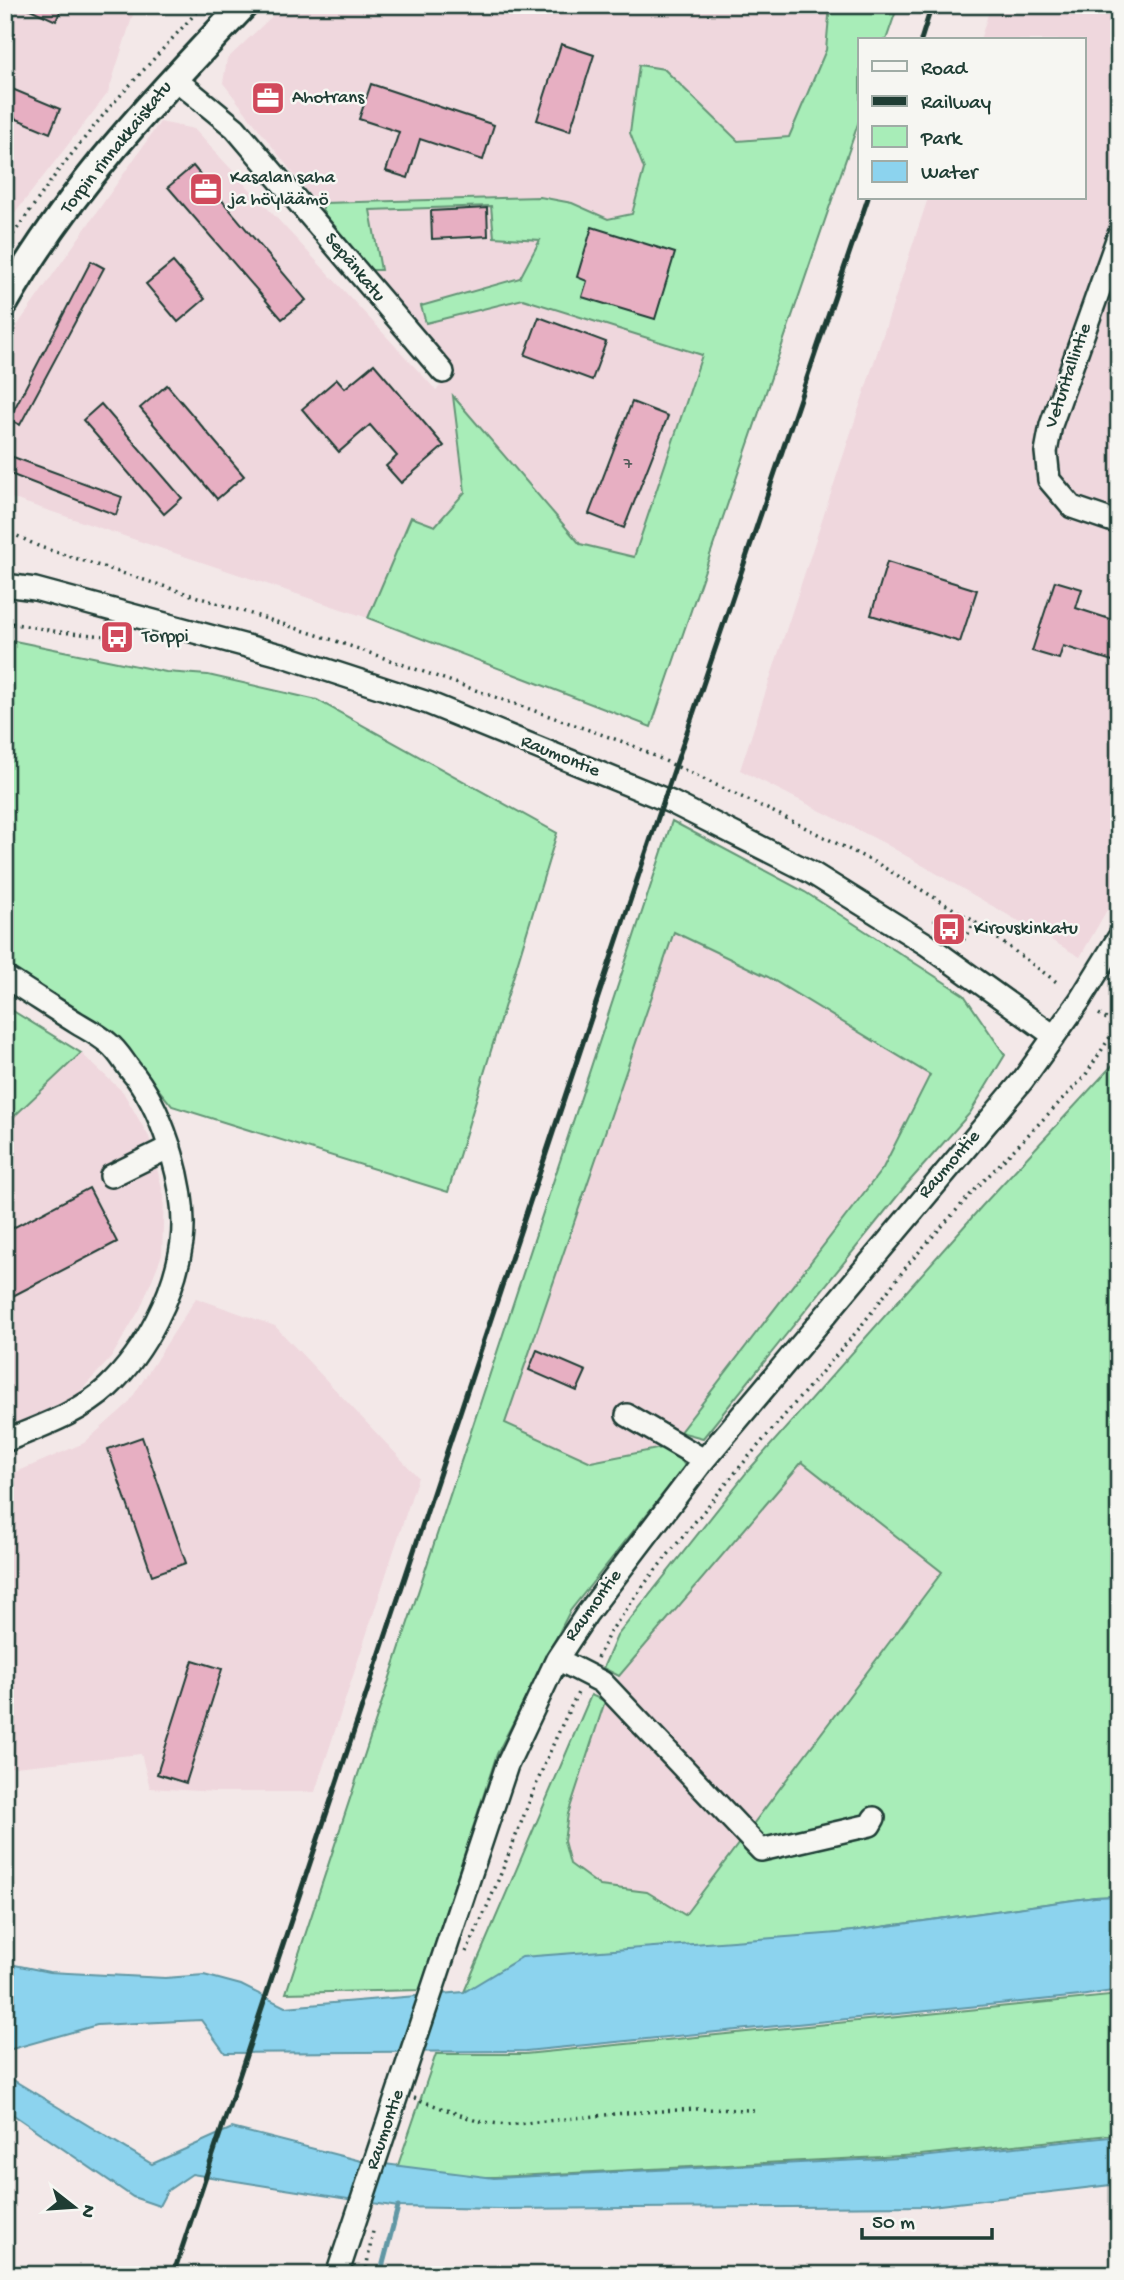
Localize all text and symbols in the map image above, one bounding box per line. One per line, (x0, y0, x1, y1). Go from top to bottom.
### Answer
legend (858, 38, 1086, 200)
text: Road (921, 58, 969, 83)
street label: Torpin rinnakkaiskatu (56, 77, 178, 220)
office icon: Ahotrans (249, 79, 287, 117)
place label: Ahotrans (292, 87, 365, 110)
text: Railway (921, 92, 991, 117)
text: Park (920, 128, 964, 153)
text: Water (921, 162, 979, 187)
place label: Kasalan saha ja höyläämö (227, 167, 337, 212)
office icon: Kasalan saha ja höyläämö (187, 170, 225, 208)
street label: Sepänkatu (318, 229, 390, 307)
street label: Veturitallintie (1040, 320, 1098, 432)
house number: 7 (623, 456, 633, 475)
bus stop icon: Torppi (98, 618, 136, 656)
place label: Torppi (141, 626, 189, 649)
street label: Raumontie (517, 731, 603, 783)
bus stop icon: Kirovskinkatu (930, 910, 968, 948)
place label: Kirovskinkatu (974, 918, 1078, 941)
street label: Raumontie (914, 1126, 986, 1204)
street label: Raumontie (560, 1565, 628, 1647)
street label: Raumontie (362, 2087, 411, 2173)
north arrow (38, 2172, 108, 2242)
scale bar (862, 2196, 991, 2240)
text: N (74, 2202, 100, 2220)
text: 50 m (872, 2212, 915, 2237)

